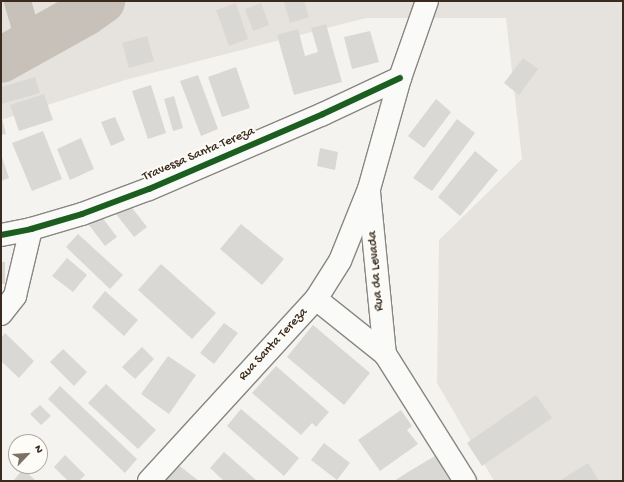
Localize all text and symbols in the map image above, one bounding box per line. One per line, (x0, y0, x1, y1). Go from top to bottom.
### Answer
street label: Travessa Santa Tereza (141, 124, 257, 186)
street label: Rua da Levada (366, 230, 388, 312)
street label: Rua Santa Tereza (236, 305, 312, 385)
north arrow (8, 434, 48, 474)
text: N (31, 444, 45, 455)

